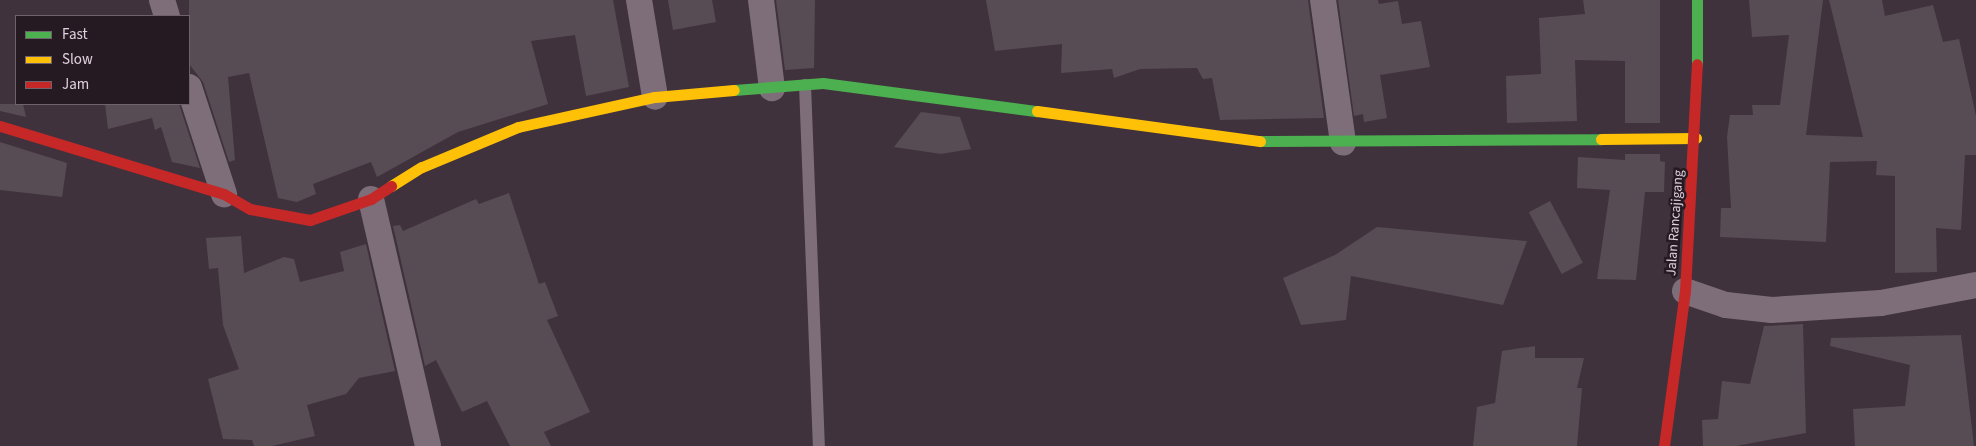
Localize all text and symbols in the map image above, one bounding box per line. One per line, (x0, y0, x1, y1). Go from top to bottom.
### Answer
legend (15, 15, 190, 105)
text: Fast (62, 24, 88, 45)
text: Slow (62, 49, 93, 70)
text: Jam (62, 74, 89, 95)
street label: Jalan Rancajigang (1663, 169, 1687, 277)

